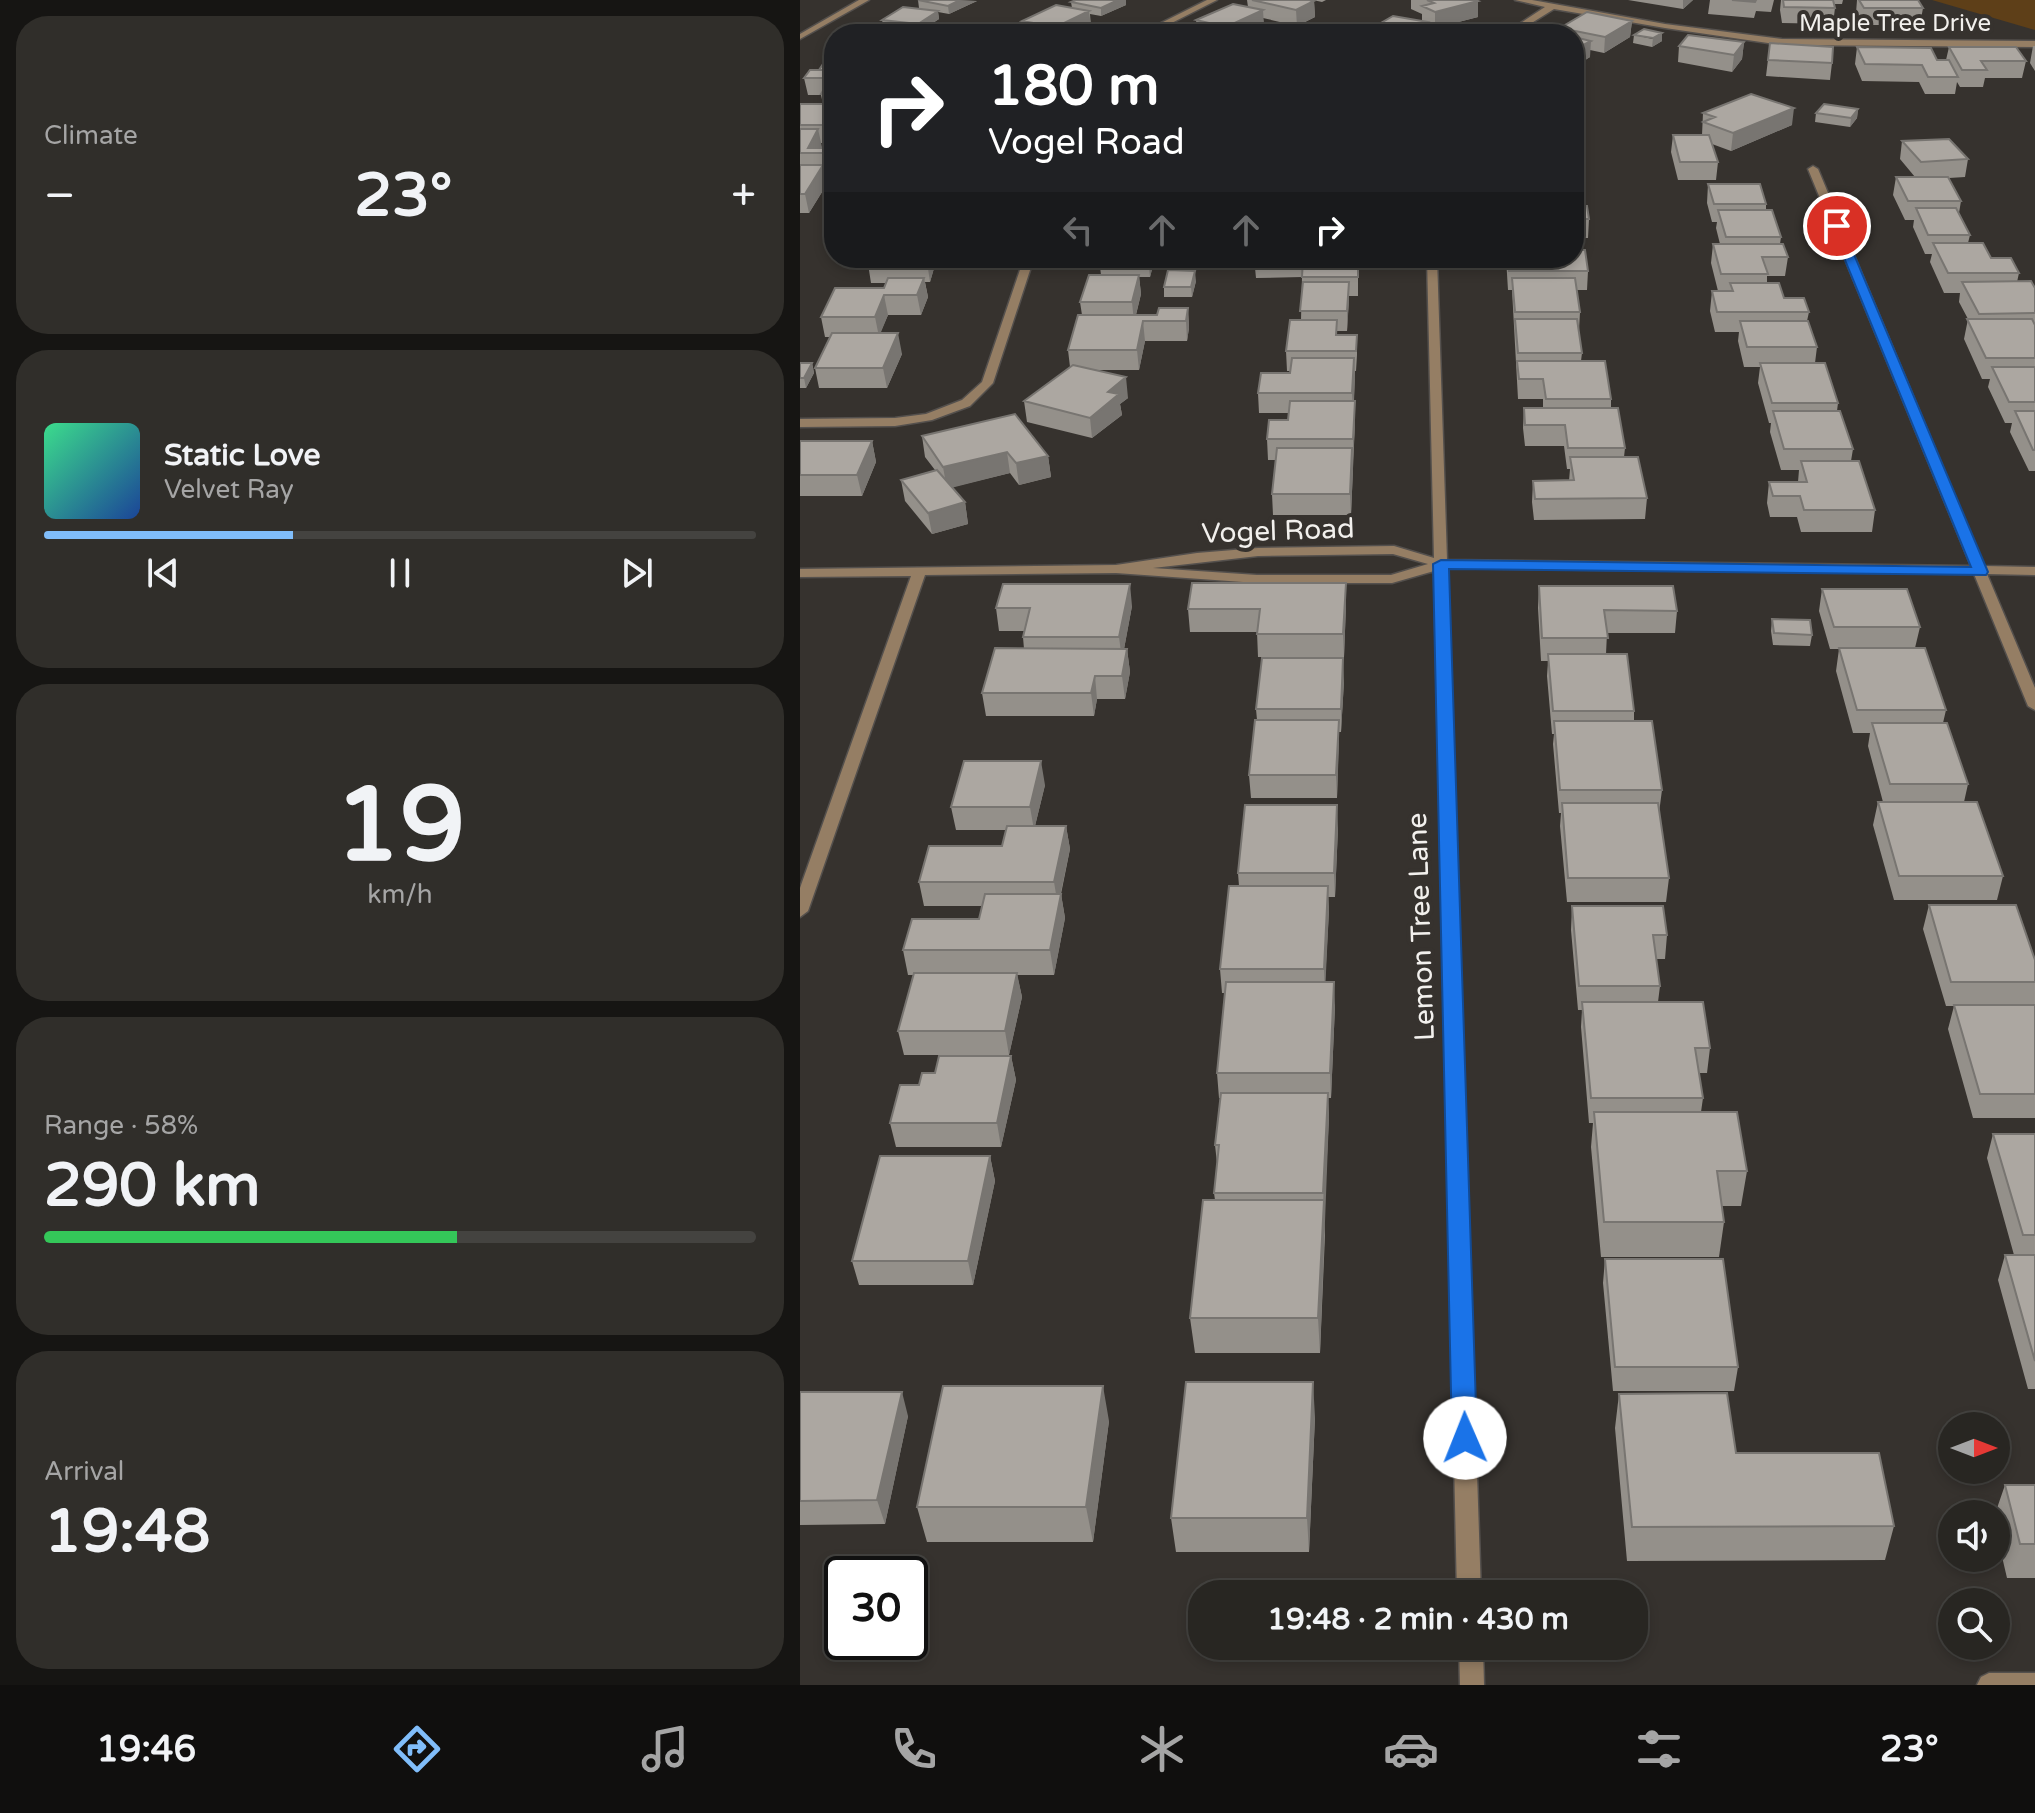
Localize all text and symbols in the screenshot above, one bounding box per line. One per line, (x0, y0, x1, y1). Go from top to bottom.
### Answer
street label: Maple Tree Drive (1799, 9, 1991, 38)
text: 180 m (988, 53, 1159, 120)
icon: right (856, 56, 960, 160)
text: Climate (44, 120, 138, 151)
text: Vogel Road (988, 121, 1185, 164)
text: 23° (354, 160, 452, 232)
text: − (44, 170, 75, 223)
text: + (731, 170, 756, 223)
pin (1803, 192, 1871, 260)
icon: arrive (1815, 204, 1859, 248)
icon: left (1056, 208, 1100, 252)
icon: ahead (1140, 208, 1184, 252)
icon: ahead (1224, 208, 1268, 252)
icon: right (1308, 208, 1352, 252)
text: Static Love (164, 437, 320, 474)
text: Velvet Ray (164, 474, 294, 505)
street label: Vogel Road (1201, 511, 1355, 551)
icon: previous (141, 551, 185, 595)
icon: pause (378, 551, 422, 595)
icon: next (615, 551, 659, 595)
text: 19 (335, 764, 465, 889)
street label: Lemon Tree Lane (1400, 812, 1442, 1042)
text: km/h (367, 879, 433, 910)
text: Range · 58% (44, 1110, 198, 1141)
text: 290 km (44, 1150, 260, 1222)
position arrow (1423, 1396, 1507, 1480)
north arrow (1938, 1412, 2010, 1484)
map controls (1938, 1412, 2010, 1660)
text: Arrival (44, 1456, 124, 1487)
text: 19:48 (44, 1496, 210, 1568)
button: sound (1938, 1500, 2010, 1572)
speed limit sign: 30 (824, 1556, 928, 1660)
button: search (1938, 1588, 2010, 1660)
text: 19:48 · 2 min · 430 m (1267, 1601, 1569, 1638)
icon: directions (389, 1721, 445, 1777)
icon: music (637, 1721, 693, 1777)
icon: phone (886, 1721, 942, 1777)
icon: climate (1134, 1721, 1190, 1777)
icon: car (1383, 1721, 1439, 1777)
icon: filters (1631, 1721, 1687, 1777)
text: 19:46 (96, 1728, 196, 1771)
text: 23° (1880, 1728, 1939, 1771)

